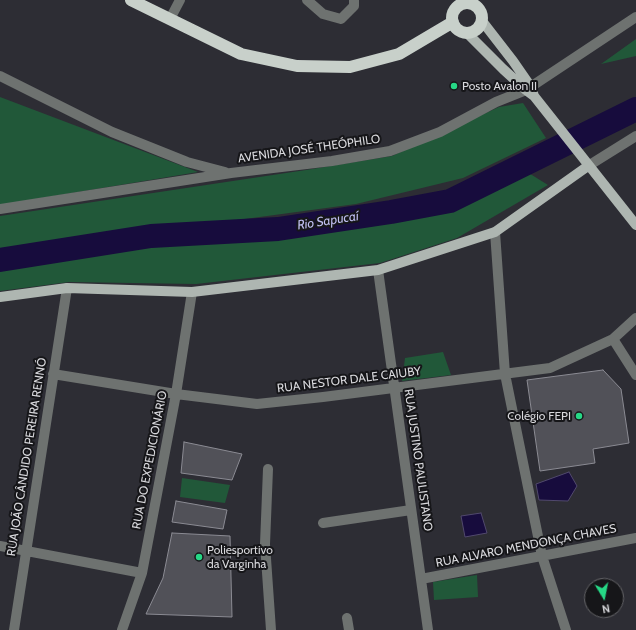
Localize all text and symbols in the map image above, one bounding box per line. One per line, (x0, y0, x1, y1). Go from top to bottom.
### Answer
place label: Posto Avalon II (462, 79, 537, 93)
marker: Posto Avalon II (449, 81, 459, 91)
street label: AVENIDA JOSÉ THEÓPHILO (237, 132, 381, 166)
water label: Rio Sapucaí (296, 208, 360, 234)
street label: RUA JOÃO CÂNDIDO PEREIRA RENNÓ (4, 357, 50, 557)
street label: RUA NESTOR DALE CAIUBY (276, 364, 422, 396)
street label: RUA JUSTINO PAULISTANO (401, 388, 435, 532)
street label: RUA DO EXPEDICIONÁRIO (130, 390, 170, 530)
place label: Colégio FEPI (507, 409, 571, 423)
marker: Colégio FEPI (574, 411, 584, 421)
street label: RUA ALVARO MENDONÇA CHAVES (435, 521, 617, 571)
place label: Poliesportivo da Varginha (207, 543, 273, 571)
marker: Poliesportivo da Varginha (194, 552, 204, 562)
north arrow (584, 578, 624, 618)
text: N (601, 601, 611, 616)

